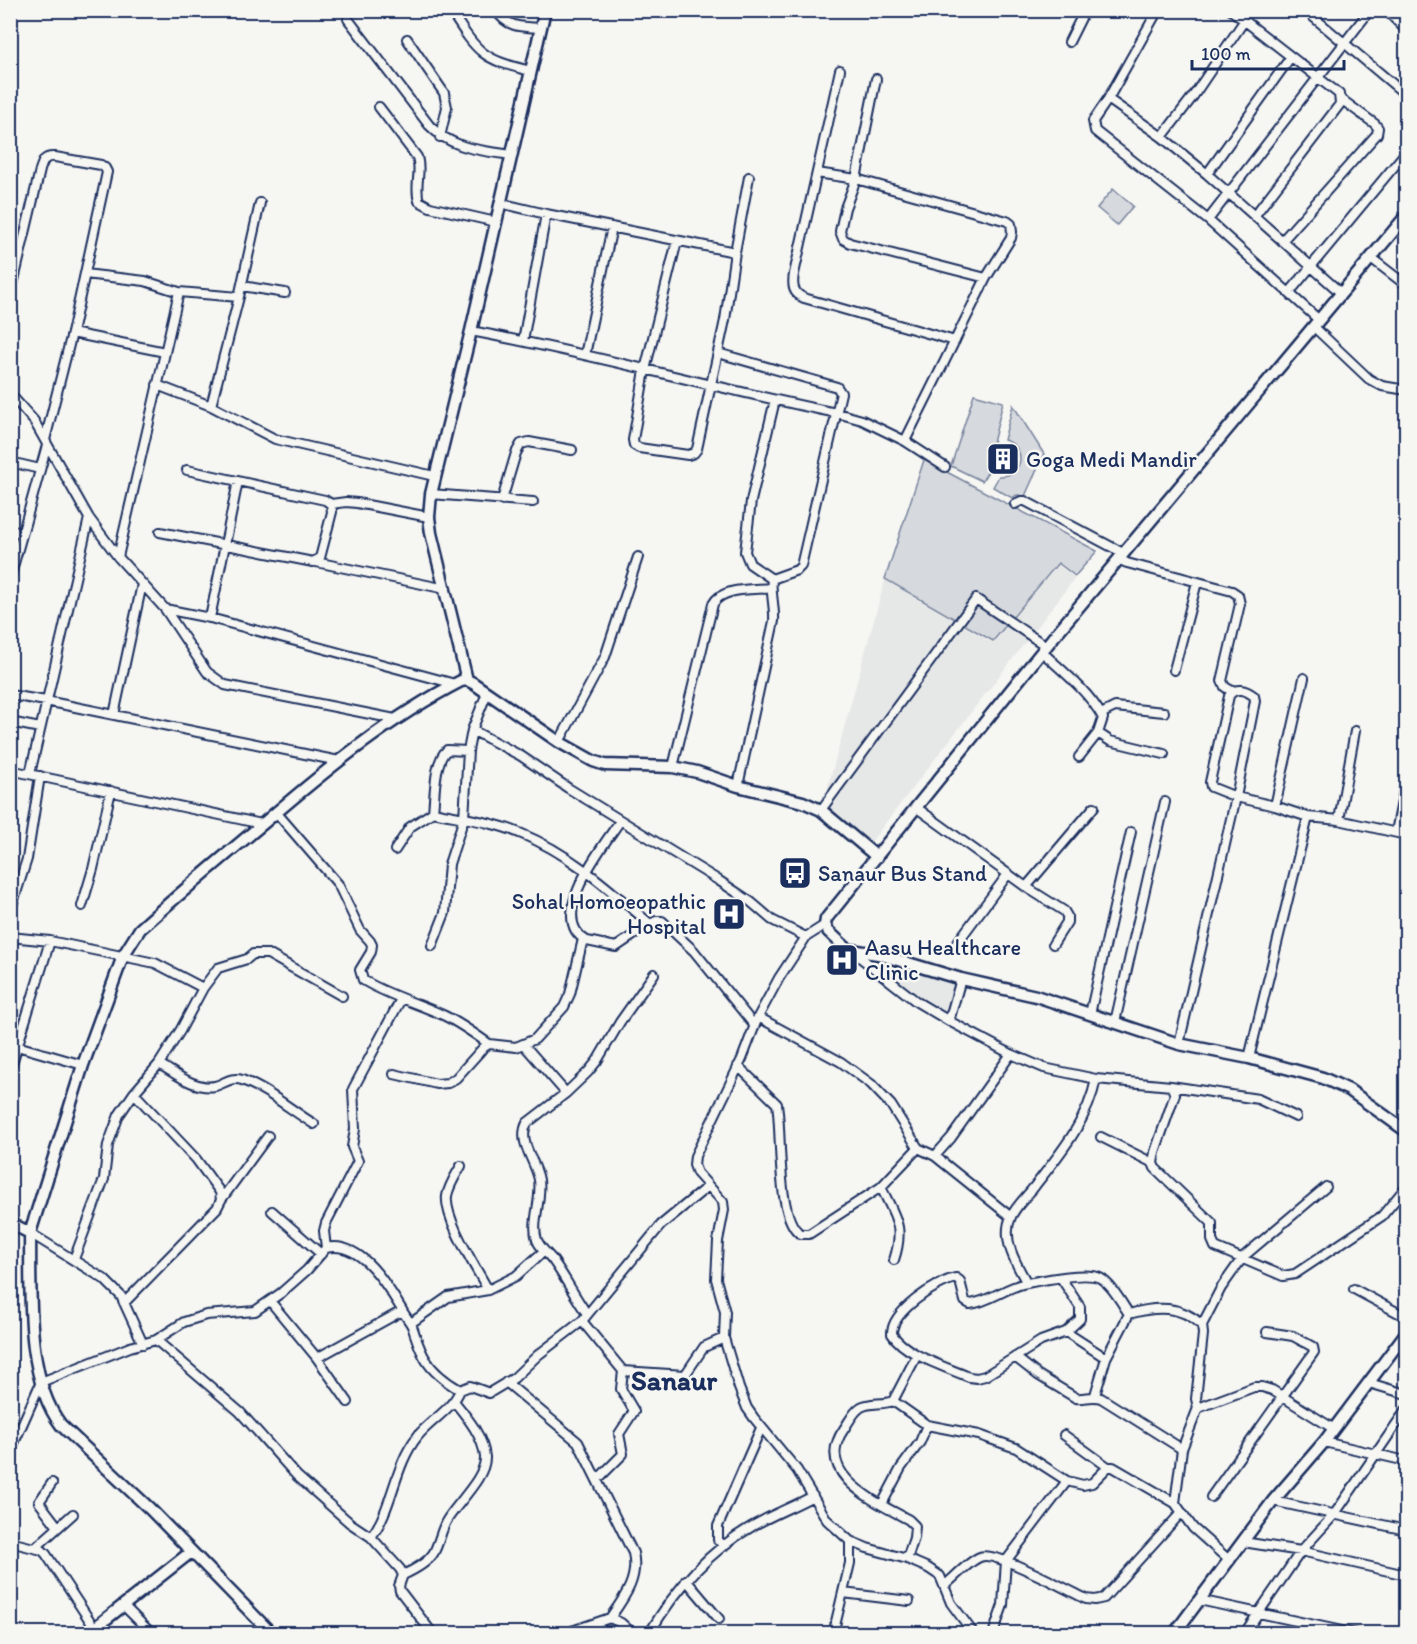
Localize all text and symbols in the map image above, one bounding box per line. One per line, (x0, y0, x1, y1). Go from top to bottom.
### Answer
scale bar (1192, 33, 1344, 71)
text: 100 m (1201, 43, 1251, 65)
building icon: Goga Medi Mandir (985, 441, 1021, 477)
place label: Goga Medi Mandir (1026, 446, 1197, 473)
bus stop icon: Sanaur Bus Stand (777, 855, 813, 891)
place label: Sanaur Bus Stand (818, 860, 987, 887)
place label: Sohal Homoeopathic Hospital (512, 888, 706, 940)
hospital icon: Sohal Homoeopathic Hospital (711, 896, 747, 932)
place label: Aasu Healthcare Clinic (865, 934, 1021, 986)
hospital icon: Aasu Healthcare Clinic (824, 942, 860, 978)
district label: Sanaur (631, 1363, 717, 1397)

